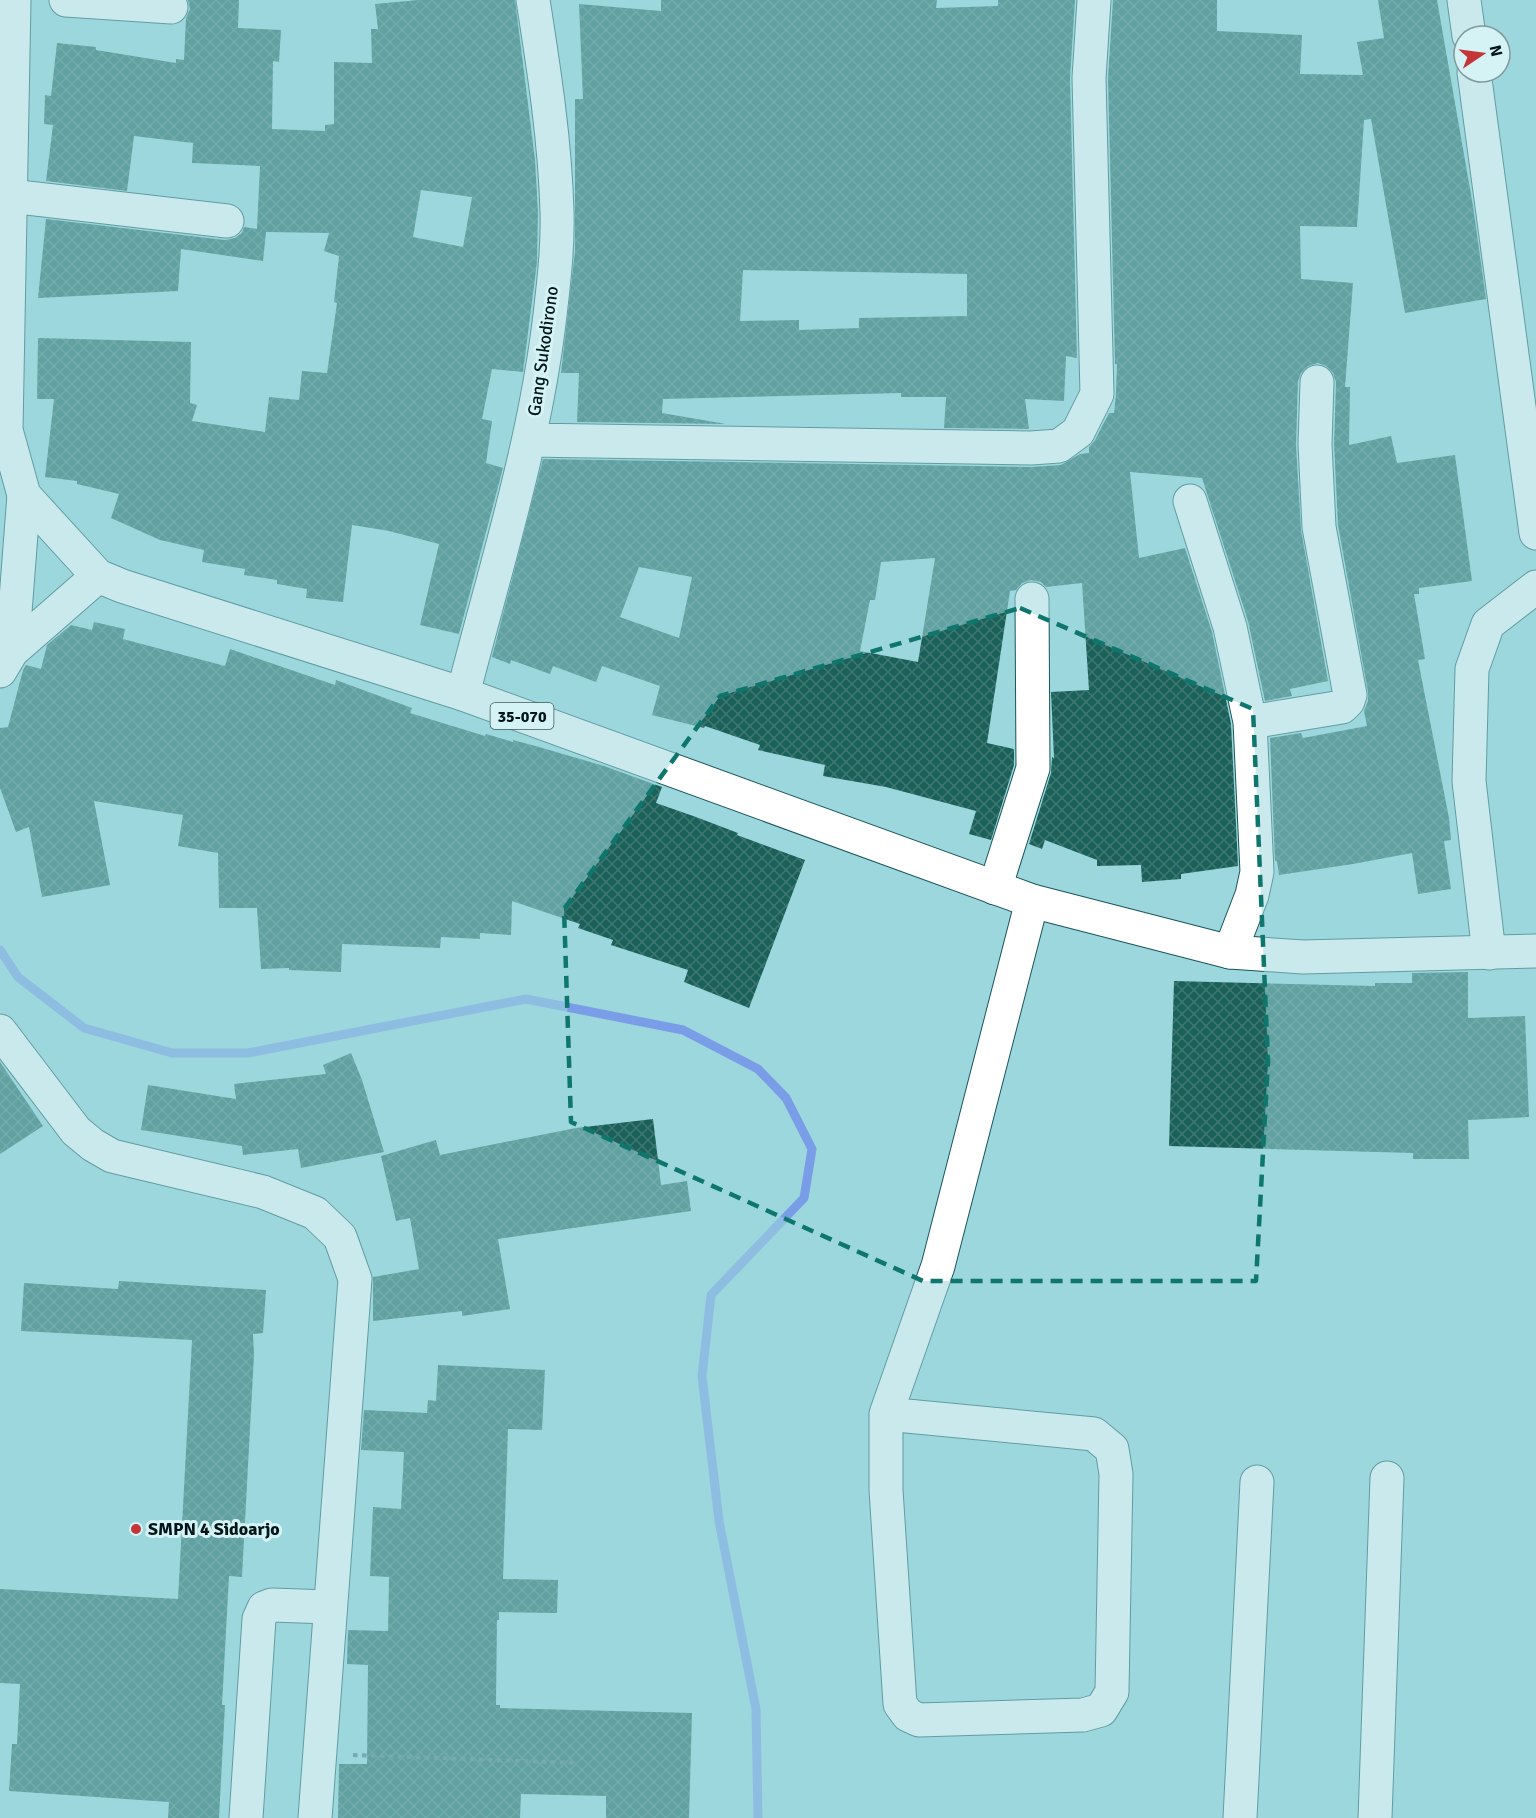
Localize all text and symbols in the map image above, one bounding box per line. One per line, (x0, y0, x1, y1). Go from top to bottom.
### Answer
north arrow (1452, 24, 1512, 84)
text: N (1485, 43, 1507, 59)
street label: Gang Sukodirono (523, 285, 563, 417)
road number: 35-070 (490, 703, 554, 729)
place label: SMPN 4 Sidoarjo (148, 1518, 280, 1540)
marker: SMPN 4 Sidoarjo (129, 1522, 143, 1536)

